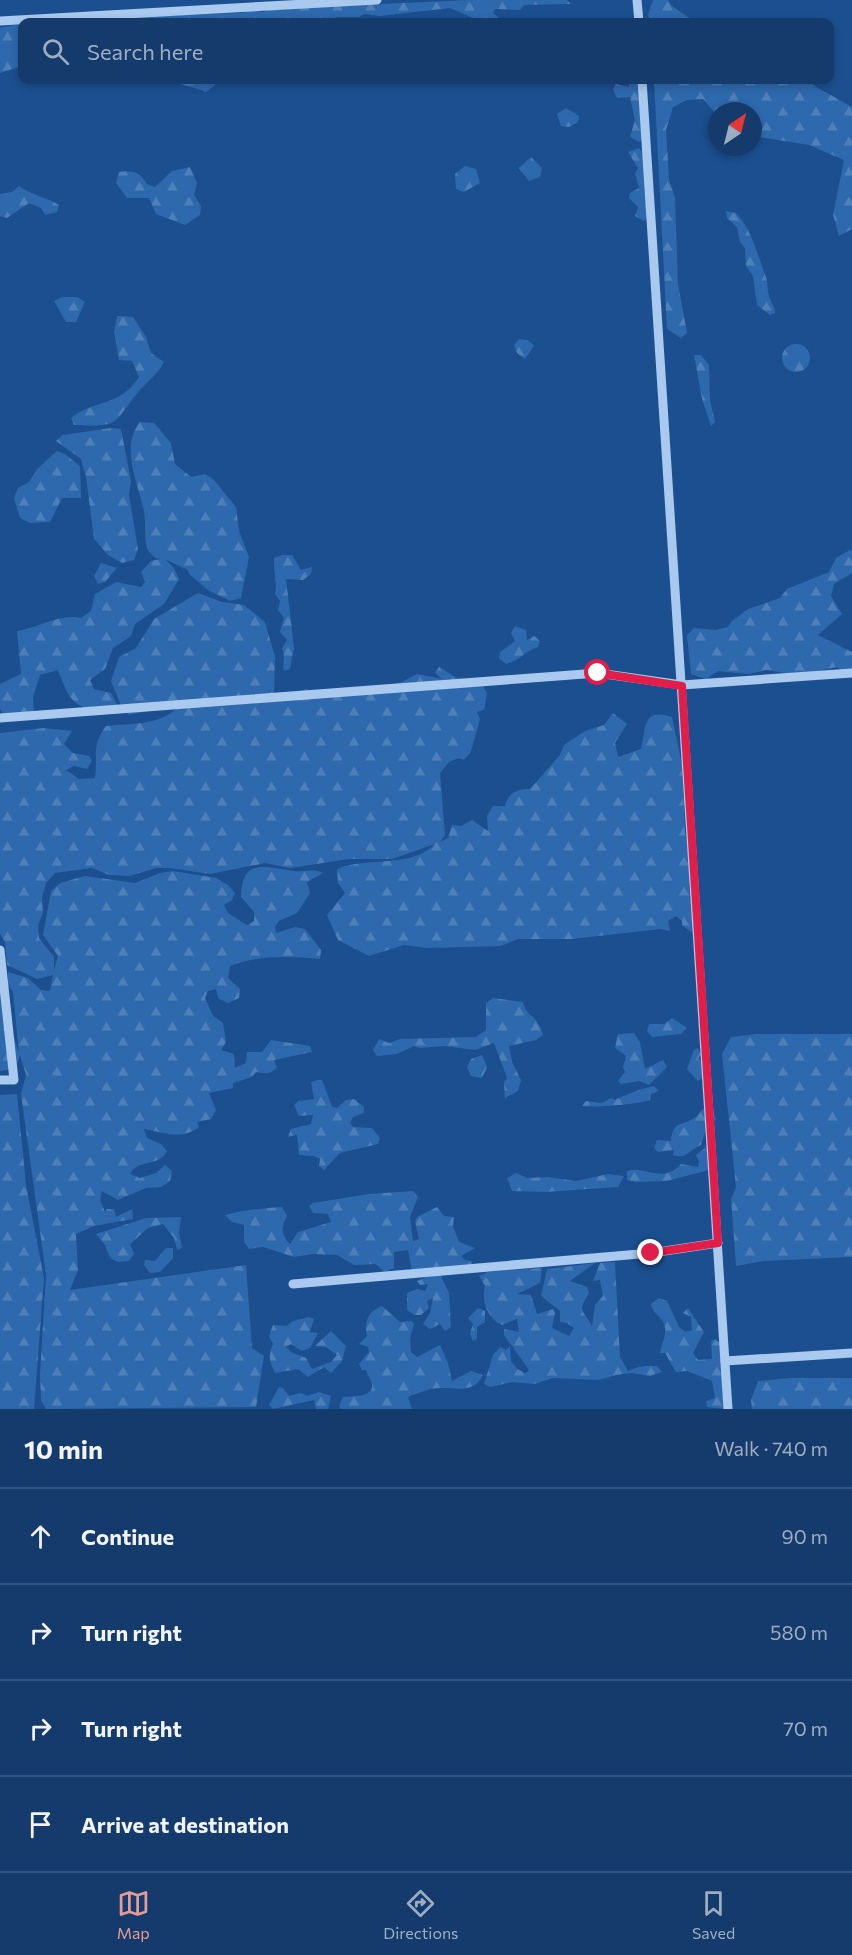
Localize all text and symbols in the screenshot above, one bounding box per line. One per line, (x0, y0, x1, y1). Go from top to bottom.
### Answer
search box (18, 18, 834, 84)
icon: search (39, 35, 72, 68)
text: Search here (87, 38, 203, 65)
north arrow (708, 102, 762, 156)
route start (584, 659, 610, 685)
route end (637, 1239, 663, 1265)
text: 10 min (24, 1433, 103, 1464)
text: Walk · 740 m (714, 1436, 828, 1460)
icon: ahead (24, 1520, 57, 1553)
text: Continue (81, 1523, 174, 1550)
text: 90 m (782, 1524, 828, 1548)
icon: right (24, 1616, 57, 1649)
text: Turn right (81, 1619, 182, 1646)
text: 580 m (770, 1620, 828, 1644)
icon: right (24, 1712, 57, 1745)
text: Turn right (81, 1715, 182, 1742)
text: 70 m (783, 1716, 828, 1740)
icon: arrive (24, 1808, 57, 1841)
text: Arrive at destination (81, 1811, 289, 1838)
tab: Map (117, 1887, 150, 1942)
tab: Directions (383, 1887, 458, 1942)
tab: Saved (692, 1887, 735, 1942)

